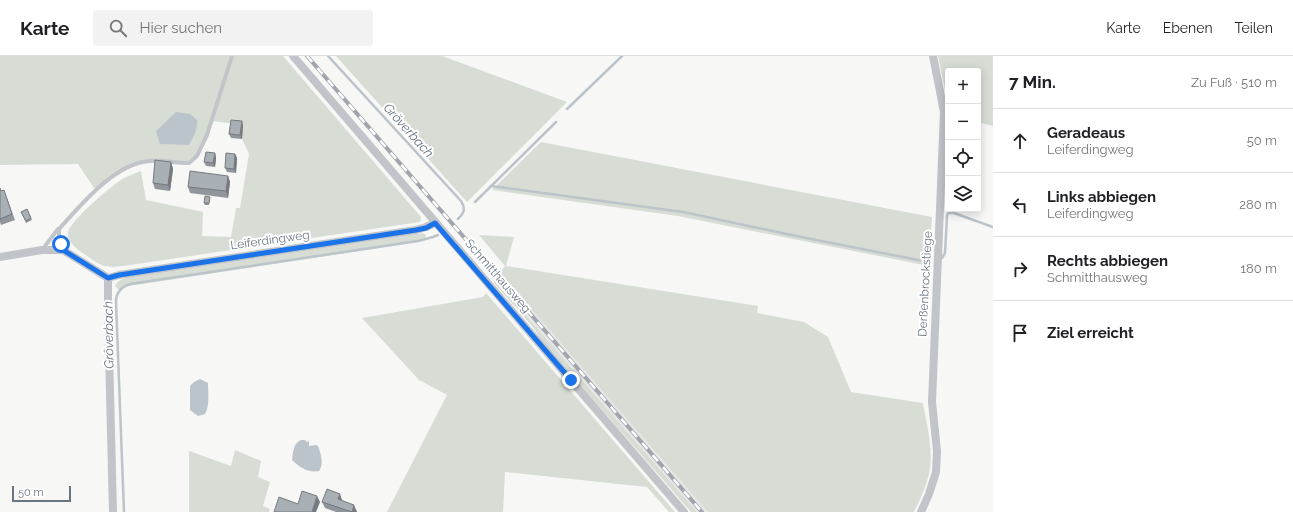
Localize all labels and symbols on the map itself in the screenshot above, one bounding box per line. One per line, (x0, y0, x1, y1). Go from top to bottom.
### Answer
water label: Gröverbach (380, 100, 437, 161)
street label: Leiferdingweg (229, 228, 311, 252)
street label: Derßenbrockstiege (915, 231, 935, 337)
route start (52, 235, 70, 253)
street label: Schmitthausweg (462, 236, 534, 316)
water label: Gröverbach (100, 301, 117, 369)
route end (562, 371, 580, 389)
scale bar (12, 484, 71, 503)

